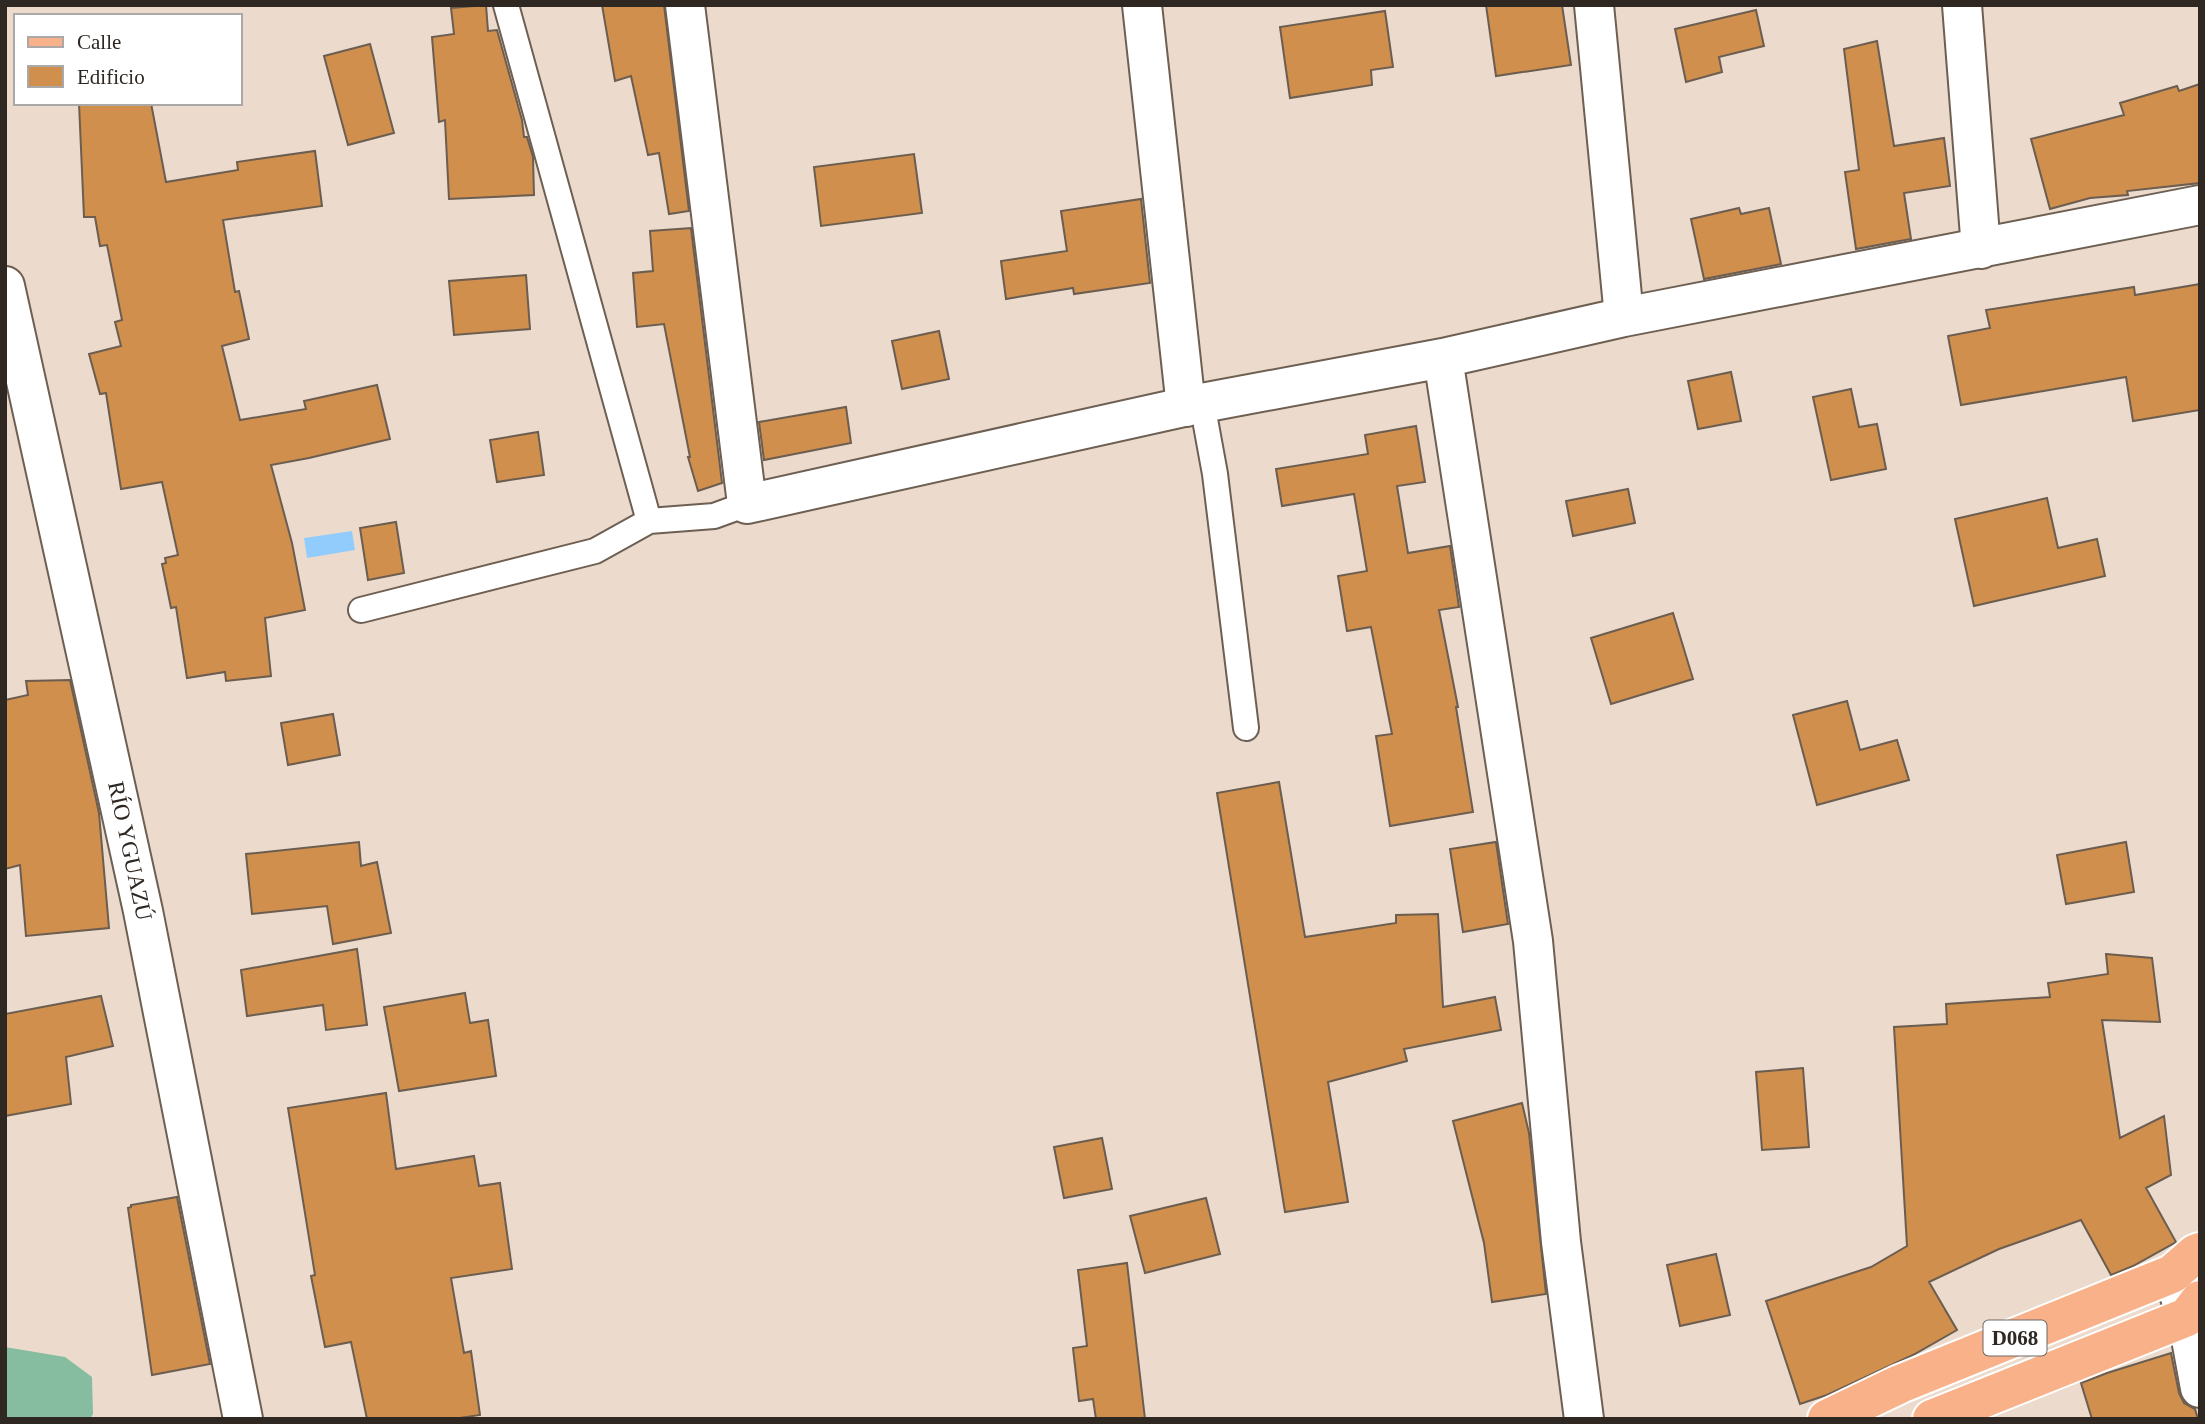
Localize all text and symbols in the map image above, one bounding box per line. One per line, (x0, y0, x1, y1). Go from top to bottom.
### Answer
legend (14, 14, 242, 105)
text: Calle (77, 30, 121, 54)
text: Edificio (77, 65, 145, 89)
street label: RÍO YGUAZÚ (103, 779, 158, 923)
road number: D068 (1983, 1320, 2046, 1356)

